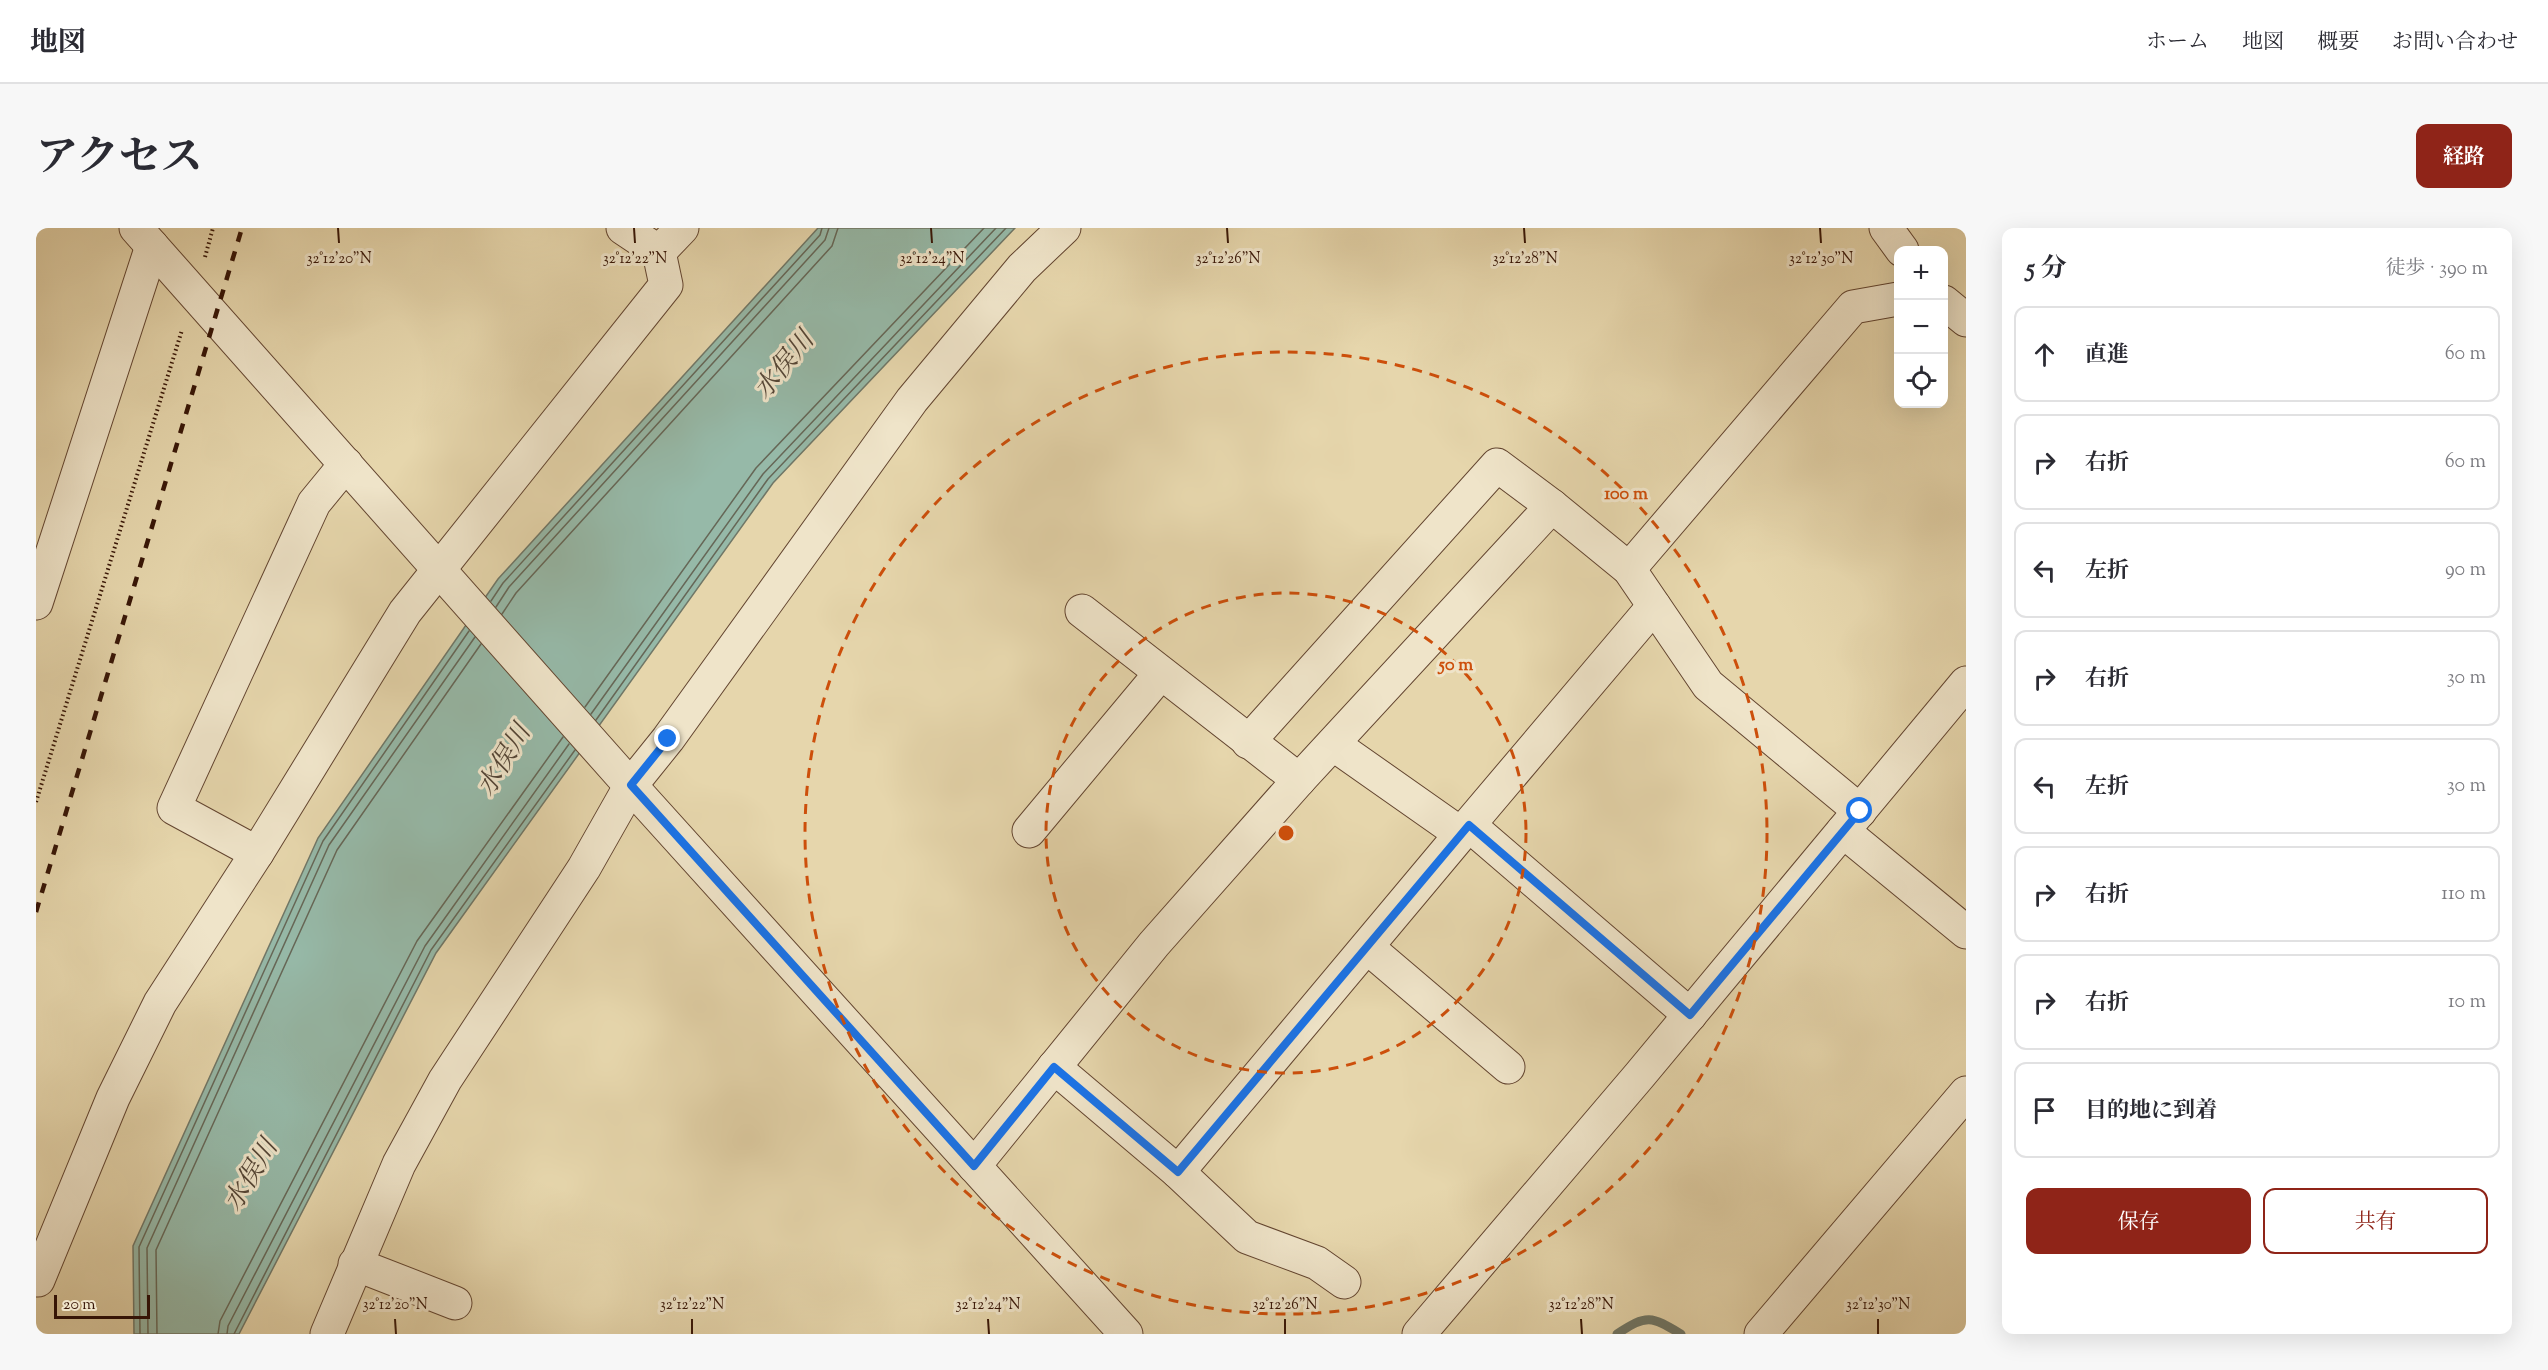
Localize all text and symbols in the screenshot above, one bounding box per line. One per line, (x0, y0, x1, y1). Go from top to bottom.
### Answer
text: 地図 (30, 24, 86, 64)
text: ホーム (2146, 28, 2209, 58)
text: 地図 (2242, 28, 2284, 58)
text: 概要 (2317, 28, 2359, 58)
text: お問い合わせ (2392, 28, 2518, 58)
button: 経路 (2416, 124, 2512, 188)
text: アクセス (36, 130, 203, 190)
map controls (1894, 246, 1948, 408)
button: + (1894, 246, 1948, 300)
text: 32°12'20"N (306, 249, 372, 270)
text: 32°12'22"N (603, 249, 667, 270)
text: 32°12'24"N (899, 249, 965, 270)
text: 32°12'26"N (1195, 249, 1261, 270)
text: 32°12'28"N (1492, 249, 1558, 270)
text: 32°12'30"N (1789, 249, 1853, 270)
text: 5 分 (2026, 251, 2066, 288)
text: 徒歩 · 390 m (2385, 255, 2488, 284)
button: − (1894, 300, 1948, 354)
water label: 水俣川 (746, 322, 826, 408)
icon: ahead (2028, 338, 2061, 371)
text: 直進 (2085, 340, 2129, 372)
text: 60 m (2445, 340, 2486, 369)
button: locate (1894, 354, 1948, 408)
icon: right (2028, 446, 2061, 479)
text: 右折 (2085, 448, 2129, 480)
text: 60 m (2445, 448, 2486, 477)
text: 100 m (1604, 482, 1648, 508)
icon: left (2028, 554, 2061, 587)
text: 左折 (2085, 556, 2129, 588)
text: 90 m (2445, 556, 2486, 585)
text: 50 m (1437, 653, 1473, 679)
icon: right (2028, 662, 2061, 695)
text: 右折 (2085, 664, 2129, 696)
text: 30 m (2447, 664, 2486, 693)
water label: 水俣川 (469, 715, 542, 804)
route end (654, 725, 680, 751)
icon: left (2028, 770, 2061, 803)
text: 左折 (2085, 772, 2129, 804)
text: 30 m (2447, 772, 2486, 801)
route start (1846, 797, 1872, 823)
centre of rings (1276, 823, 1296, 843)
icon: right (2028, 878, 2061, 911)
text: 右折 (2085, 880, 2129, 912)
text: 110 m (2441, 880, 2486, 909)
icon: right (2028, 986, 2061, 1019)
text: 右折 (2085, 988, 2129, 1020)
text: 10 m (2448, 988, 2486, 1017)
icon: arrive (2028, 1094, 2061, 1127)
text: 目的地に到着 (2085, 1096, 2217, 1128)
water label: 水俣川 (216, 1130, 289, 1219)
button: 保存 (2026, 1188, 2251, 1254)
button: 共有 (2263, 1188, 2488, 1254)
scale bar (54, 1292, 150, 1320)
text: 20 m (63, 1294, 96, 1317)
text: 32°12'20"N (362, 1295, 428, 1316)
text: 32°12'22"N (660, 1295, 724, 1316)
text: 32°12'24"N (955, 1295, 1021, 1316)
text: 32°12'26"N (1252, 1295, 1318, 1316)
text: 32°12'28"N (1548, 1295, 1614, 1316)
text: 32°12'30"N (1846, 1295, 1910, 1316)

